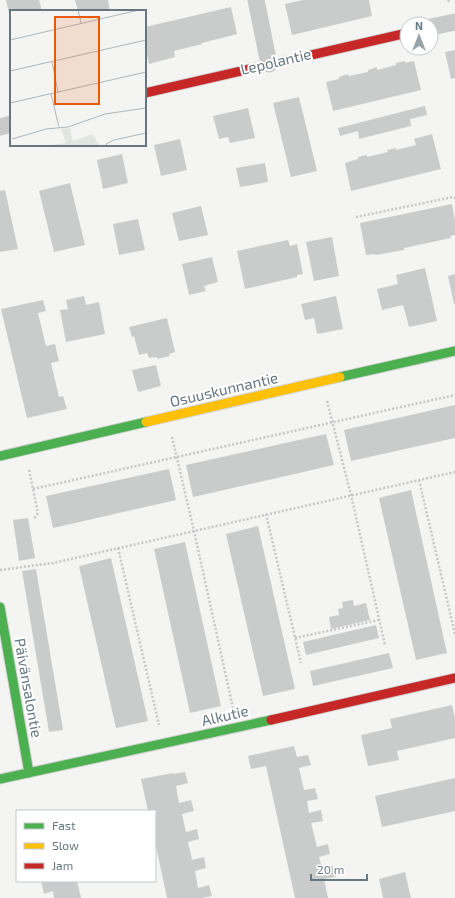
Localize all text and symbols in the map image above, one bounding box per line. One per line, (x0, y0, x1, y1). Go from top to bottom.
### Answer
inset map (10, 10, 146, 146)
north arrow (399, 16, 439, 56)
text: N (415, 19, 423, 32)
street label: Lepolantie (239, 44, 313, 78)
street label: Osuuskunnantie (168, 368, 280, 410)
street label: Päivänsalontie (11, 637, 47, 739)
street label: Alkutie (200, 701, 250, 729)
legend (16, 810, 156, 882)
text: Fast (52, 818, 76, 832)
text: Slow (52, 838, 79, 852)
scale bar (311, 856, 367, 882)
text: Jam (52, 858, 73, 872)
text: 20 m (317, 862, 344, 876)

